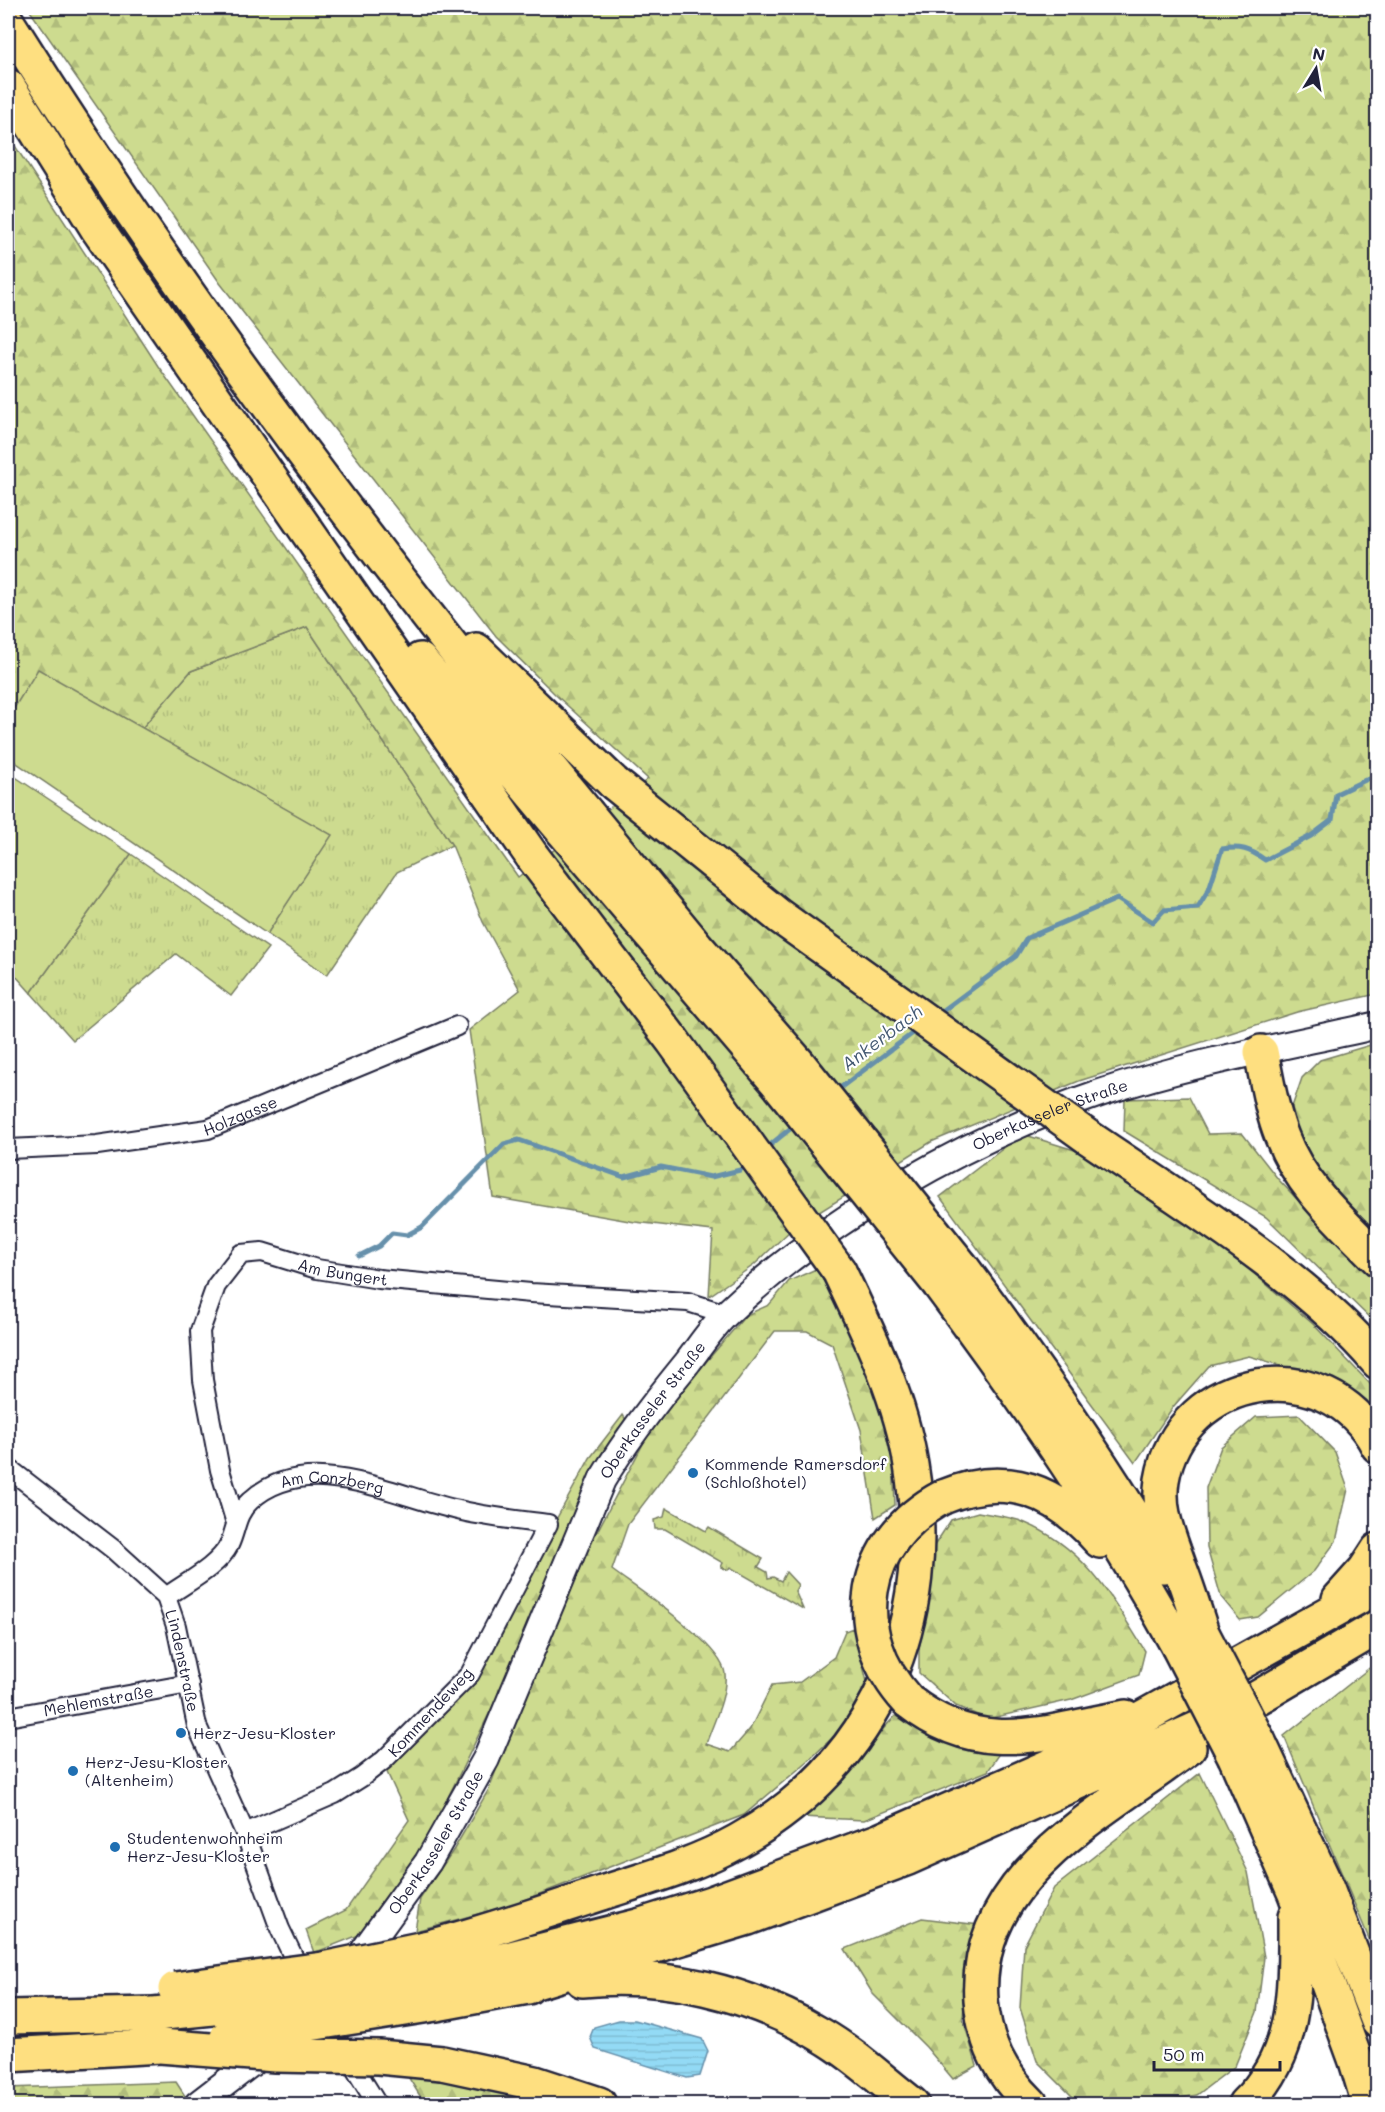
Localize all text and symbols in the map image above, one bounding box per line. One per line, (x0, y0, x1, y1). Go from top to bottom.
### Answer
north arrow (1286, 39, 1346, 99)
text: N (1311, 42, 1327, 65)
water label: Ankerbach (836, 999, 927, 1076)
street label: Oberkasseler Straße (968, 1074, 1130, 1155)
street label: Holzgasse (200, 1091, 280, 1140)
street label: Am Bungert (296, 1253, 389, 1290)
street label: Oberkasseler Straße (594, 1337, 710, 1482)
place label: Kommende Ramersdorf (Schloßhotel) (705, 1453, 887, 1492)
street label: Am Conzberg (277, 1466, 386, 1498)
marker: Kommende Ramersdorf (Schloßhotel) (686, 1466, 700, 1480)
street label: Lindenstraße (161, 1607, 205, 1713)
street label: Kommendeweg (383, 1662, 477, 1761)
street label: Mehlemstraße (42, 1680, 155, 1720)
place label: Herz-Jesu-Kloster (193, 1722, 336, 1743)
marker: Herz-Jesu-Kloster (174, 1726, 188, 1740)
place label: Herz-Jesu-Kloster (Altenheim) (85, 1751, 228, 1790)
marker: Herz-Jesu-Kloster (Altenheim) (66, 1764, 80, 1778)
street label: Oberkasseler Straße (383, 1766, 488, 1918)
place label: Studentenwohnheim Herz-Jesu-Kloster (127, 1827, 283, 1866)
marker: Studentenwohnheim Herz-Jesu-Kloster (108, 1840, 122, 1854)
scale bar (1154, 2034, 1280, 2072)
text: 50 m (1163, 2042, 1205, 2066)

